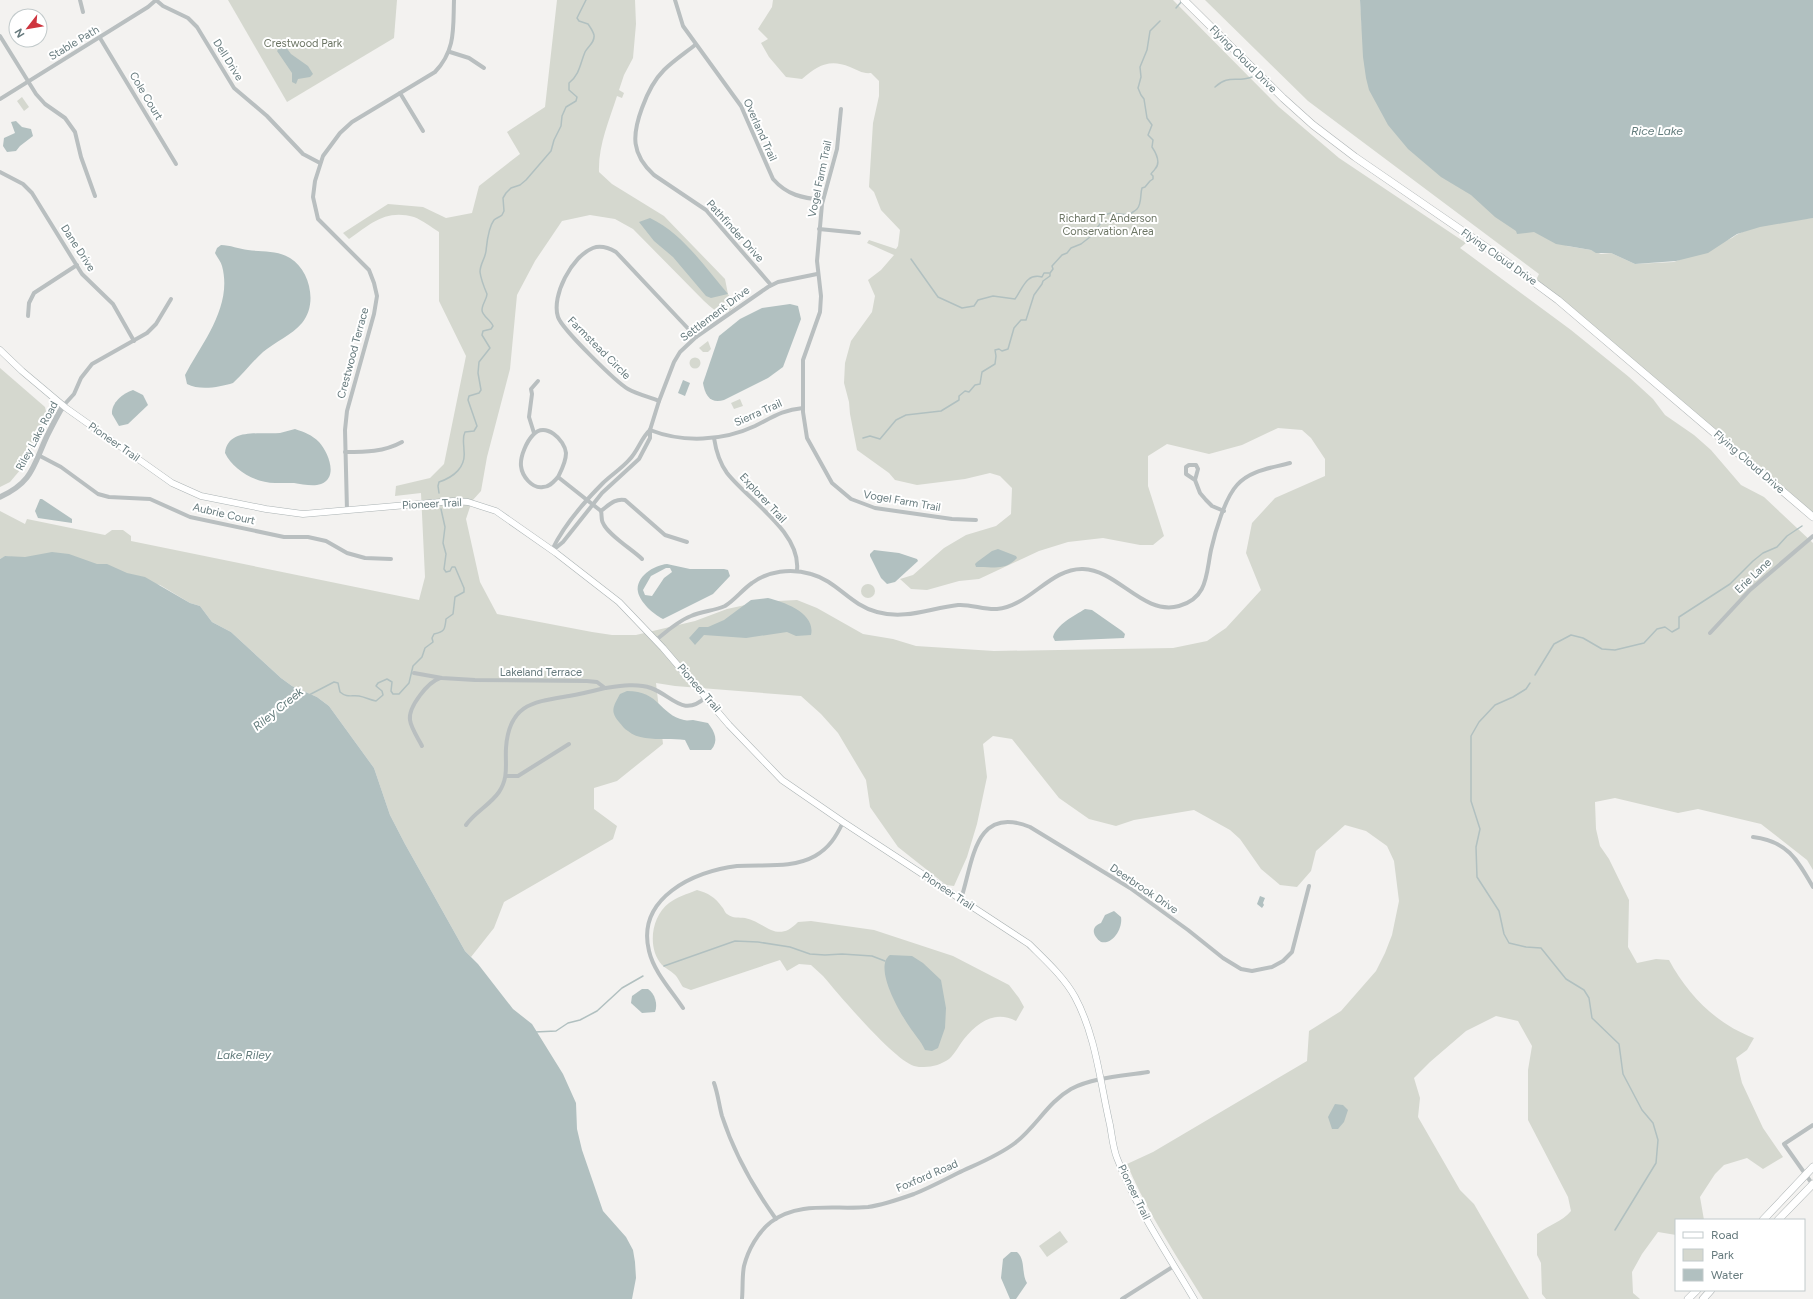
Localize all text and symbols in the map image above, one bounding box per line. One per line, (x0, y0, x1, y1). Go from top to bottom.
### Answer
north arrow (8, 8, 48, 48)
street label: Stable Path (47, 23, 101, 63)
street label: Flying Cloud Drive (1207, 23, 1279, 95)
text: N (12, 26, 28, 40)
street label: Dell Drive (210, 37, 246, 83)
park label: Crestwood Park (264, 37, 343, 50)
street label: Cole Court (127, 70, 165, 122)
street label: Overland Trail (740, 97, 780, 163)
water label: Rice Lake (1631, 124, 1683, 138)
street label: Vogel Farm Trail (805, 139, 835, 219)
street label: Pathfinder Drive (704, 197, 766, 265)
park label: Richard T. Anderson Conservation Area (1059, 212, 1157, 238)
street label: Dane Drive (58, 222, 98, 274)
street label: Flying Cloud Drive (1459, 226, 1539, 288)
street label: Settlement Drive (678, 284, 752, 344)
street label: Crestwood Terrace (335, 306, 371, 400)
street label: Farmstead Circle (565, 314, 633, 382)
street label: Sierra Trail (732, 397, 784, 429)
street label: Riley Lake Road (13, 399, 61, 473)
street label: Pioneer Trail (86, 420, 142, 464)
street label: Flying Cloud Drive (1711, 428, 1787, 496)
street label: Explorer Trail (737, 471, 789, 525)
street label: Vogel Farm Trail (862, 488, 942, 514)
street label: Pioneer Trail (402, 496, 462, 512)
street label: Aubrie Court (192, 501, 256, 527)
street label: Erie Lane (1732, 556, 1774, 596)
street label: Pioneer Trail (674, 661, 724, 715)
street label: Lakeland Terrace (500, 666, 582, 679)
water label: Riley Creek (250, 684, 307, 733)
street label: Deerbrook Drive (1107, 861, 1181, 917)
street label: Pioneer Trail (919, 869, 977, 913)
water label: Lake Riley (217, 1048, 272, 1062)
street label: Foxford Road (894, 1157, 960, 1195)
street label: Pioneer Trail (1115, 1162, 1153, 1222)
legend (1675, 1219, 1805, 1291)
text: Road (1711, 1228, 1739, 1242)
text: Park (1711, 1248, 1734, 1262)
text: Water (1711, 1268, 1743, 1282)

